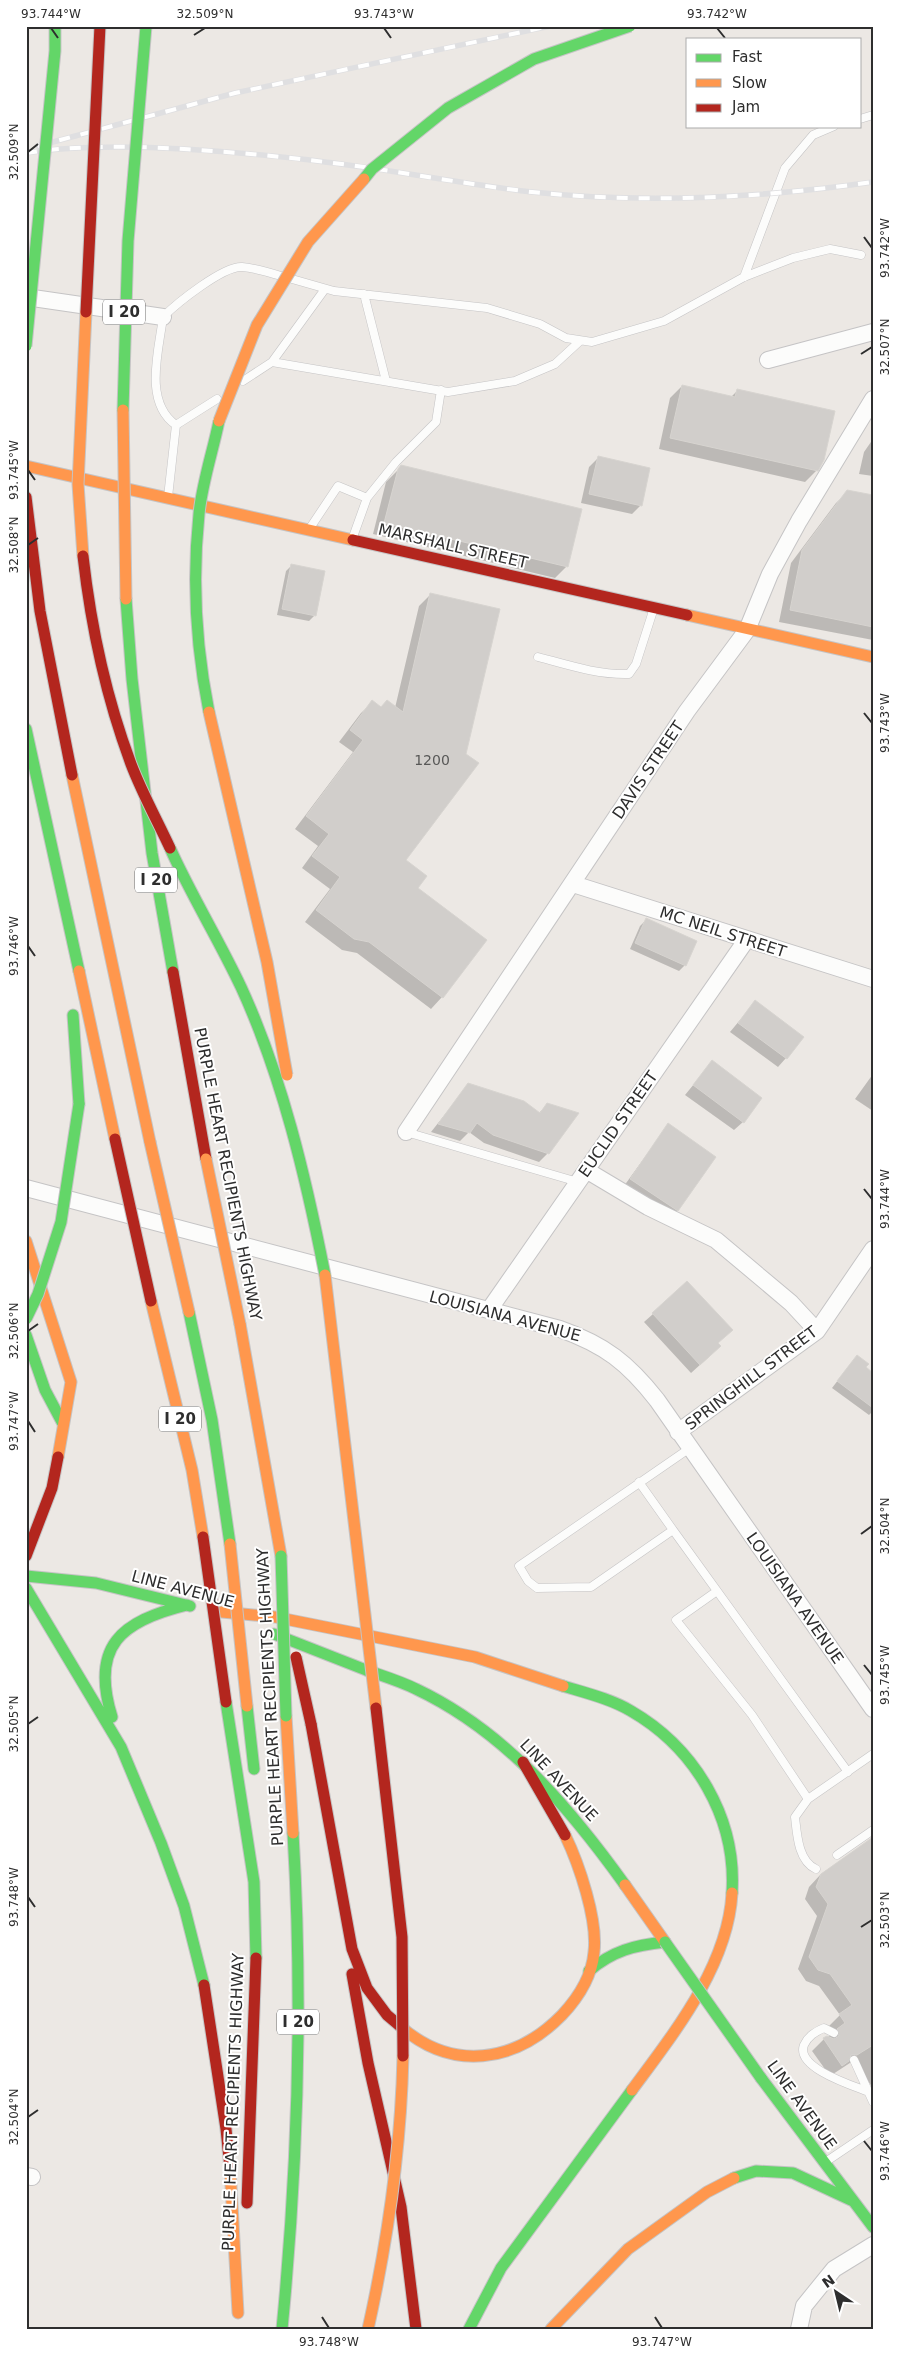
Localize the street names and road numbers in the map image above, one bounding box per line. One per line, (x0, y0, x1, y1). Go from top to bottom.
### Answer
road number: I 20 (103, 300, 145, 324)
street label: MARSHALL STREET (376, 520, 530, 573)
street label: DAVIS STREET (608, 717, 688, 823)
road number: I 20 (135, 868, 177, 892)
street label: MC NEIL STREET (657, 903, 789, 961)
street label: PURPLE HEART RECIPIENTS HIGHWAY (190, 1026, 266, 1322)
street label: EUCLID STREET (574, 1067, 662, 1181)
street label: LOUISIANA AVENUE (427, 1287, 583, 1345)
street label: SPRINGHILL STREET (681, 1322, 821, 1434)
road number: I 20 (159, 1406, 201, 1432)
street label: LOUISIANA AVENUE (742, 1529, 848, 1667)
street label: PURPLE HEART RECIPIENTS HIGHWAY (253, 1547, 287, 1846)
street label: LINE AVENUE (130, 1566, 236, 1612)
street label: LINE AVENUE (516, 1735, 602, 1825)
street label: PURPLE HEART RECIPIENTS HIGHWAY (218, 1952, 248, 2251)
road number: I 20 (277, 2010, 319, 2034)
street label: LINE AVENUE (763, 2057, 841, 2153)

